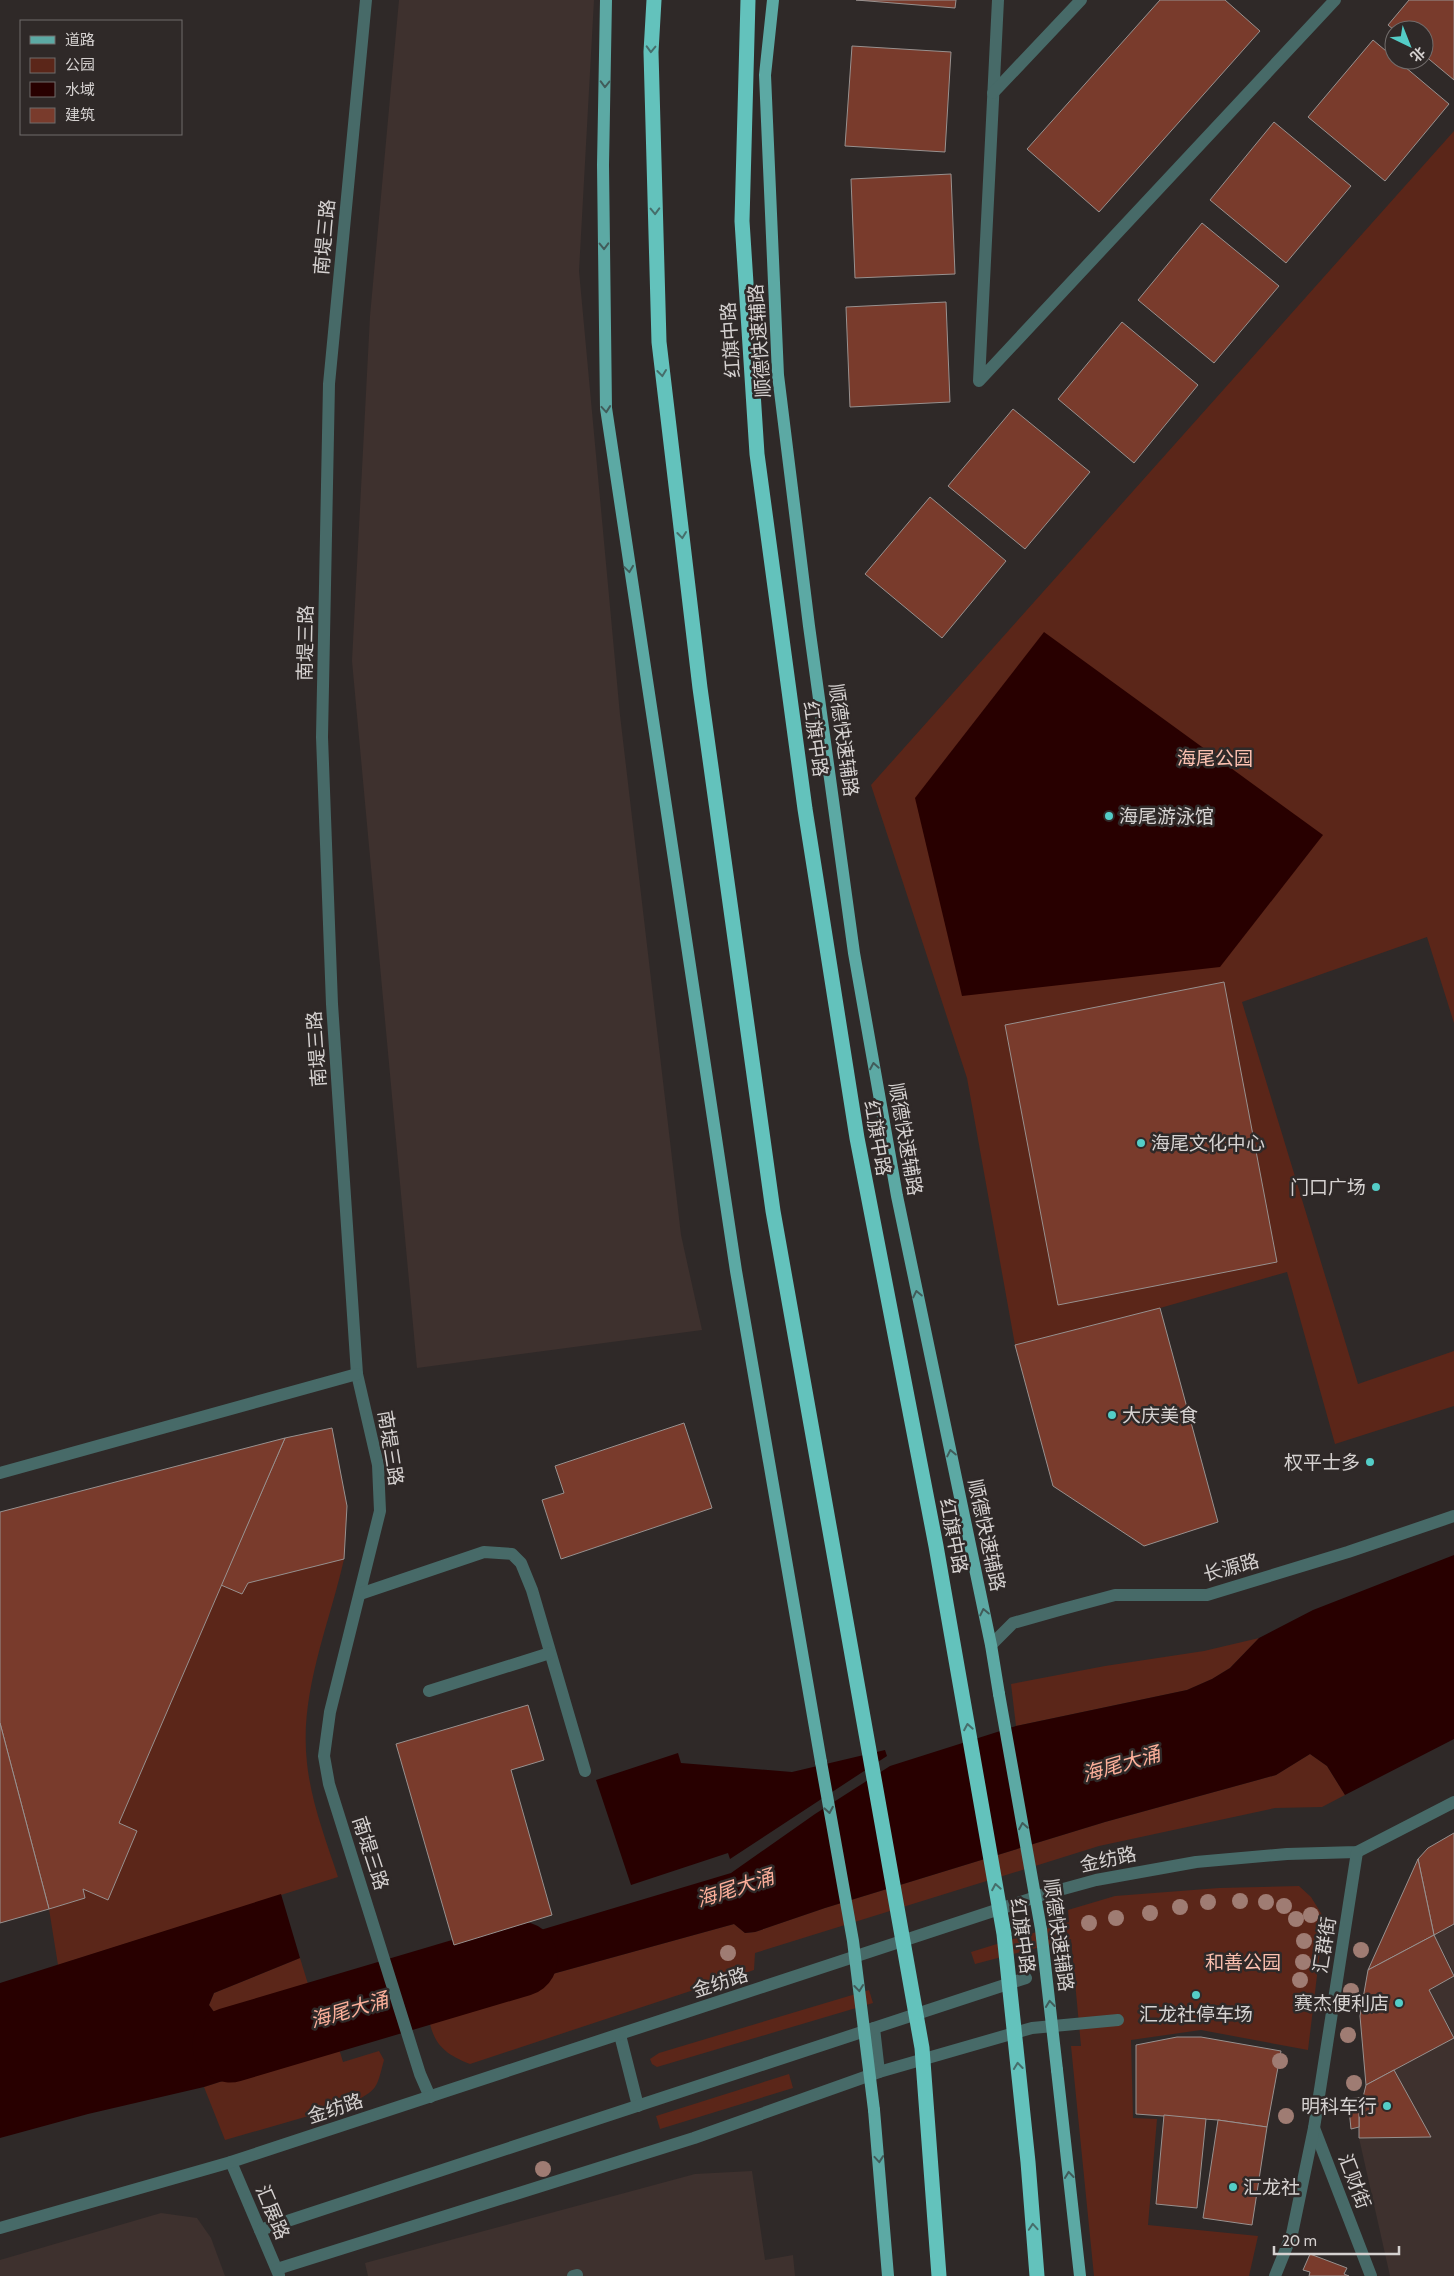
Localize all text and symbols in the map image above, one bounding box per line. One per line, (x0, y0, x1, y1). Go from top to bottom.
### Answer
legend (20, 20, 182, 135)
north arrow (1384, 20, 1434, 70)
text: 道路 (65, 31, 95, 49)
text: 北 (1407, 43, 1429, 66)
one-way arrow (646, 45, 657, 53)
text: 公园 (65, 56, 95, 74)
one-way arrow (599, 80, 610, 88)
text: 水域 (65, 81, 95, 99)
text: 建筑 (65, 106, 95, 124)
street label: 南堤三路 (310, 198, 339, 276)
one-way arrow (650, 208, 660, 215)
one-way arrow (599, 242, 609, 250)
street label: 顺德快速辅路 (744, 283, 775, 399)
street label: 红旗中路 (716, 301, 745, 379)
one-way arrow (656, 370, 667, 378)
one-way arrow (601, 405, 612, 413)
one-way arrow (676, 531, 687, 539)
one-way arrow (624, 565, 634, 574)
street label: 南堤三路 (293, 605, 318, 681)
street label: 顺德快速辅路 (824, 682, 863, 798)
street label: 红旗中路 (799, 700, 832, 778)
park label: 海尾公园 (1177, 747, 1253, 770)
place label: 海尾游泳馆 (1119, 805, 1214, 828)
marker: 海尾游泳馆 (1103, 810, 1115, 822)
street label: 南堤三路 (302, 1010, 331, 1088)
one-way arrow (869, 1061, 879, 1070)
street label: 顺德快速辅路 (884, 1081, 927, 1197)
street label: 红旗中路 (860, 1099, 895, 1178)
place label: 海尾文化中心 (1151, 1132, 1265, 1155)
marker: 海尾文化中心 (1135, 1137, 1147, 1149)
place label: 门口广场 (1290, 1176, 1366, 1199)
marker: 门口广场 (1370, 1181, 1382, 1193)
one-way arrow (913, 1290, 923, 1298)
place label: 大庆美食 (1122, 1404, 1198, 1427)
street label: 南堤三路 (373, 1409, 408, 1487)
marker: 大庆美食 (1106, 1409, 1118, 1421)
one-way arrow (946, 1449, 957, 1457)
place label: 权平士多 (1284, 1451, 1360, 1474)
marker: 权平士多 (1364, 1456, 1376, 1468)
street label: 顺德快速辅路 (963, 1477, 1010, 1593)
street label: 红旗中路 (935, 1497, 972, 1576)
street label: 长源路 (1201, 1549, 1262, 1586)
one-way arrow (980, 1608, 990, 1616)
one-way arrow (963, 1723, 973, 1731)
water label: 海尾大涌 (1079, 1741, 1165, 1787)
one-way arrow (824, 1806, 834, 1814)
street label: 南堤三路 (348, 1813, 393, 1893)
one-way arrow (1018, 1822, 1028, 1830)
street label: 金纺路 (1078, 1842, 1138, 1877)
water label: 海尾大涌 (693, 1864, 779, 1912)
street label: 顺德快速辅路 (1039, 1877, 1078, 1993)
one-way arrow (991, 1883, 1001, 1891)
street label: 红旗中路 (1006, 1897, 1039, 1975)
street label: 汇群街 (1309, 1915, 1340, 1975)
park label: 和善公园 (1205, 1951, 1281, 1974)
street label: 金纺路 (689, 1963, 751, 2002)
one-way arrow (853, 1983, 863, 1992)
water label: 海尾大涌 (307, 1987, 393, 2033)
marker: 汇龙社停车场 (1190, 1989, 1202, 2001)
place label: 赛杰便利店 (1294, 1992, 1389, 2015)
marker: 赛杰便利店 (1393, 1997, 1405, 2009)
one-way arrow (1045, 2000, 1056, 2008)
place label: 汇龙社停车场 (1139, 2003, 1253, 2026)
one-way arrow (1013, 2061, 1024, 2069)
street label: 金纺路 (304, 2089, 366, 2128)
place label: 明科车行 (1301, 2095, 1377, 2118)
marker: 明科车行 (1381, 2100, 1393, 2112)
street label: 汇财街 (1334, 2150, 1375, 2212)
one-way arrow (873, 2155, 884, 2163)
one-way arrow (1064, 2171, 1075, 2179)
place label: 汇龙社 (1243, 2176, 1300, 2199)
street label: 汇展路 (251, 2181, 294, 2243)
marker: 汇龙社 (1227, 2181, 1239, 2193)
one-way arrow (1028, 2223, 1039, 2231)
scale bar (1274, 2224, 1399, 2256)
text: 20 m (1282, 2232, 1317, 2250)

